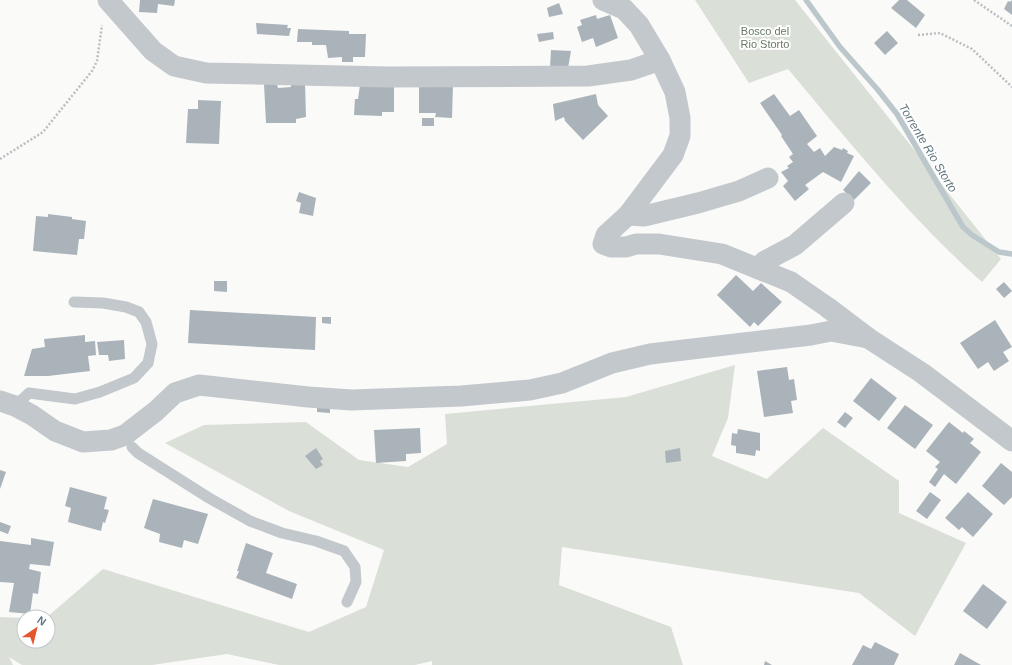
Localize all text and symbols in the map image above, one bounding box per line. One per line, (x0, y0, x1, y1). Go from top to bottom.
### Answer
park label: Bosco del Rio Storto (741, 25, 789, 50)
water label: Torrente Rio Storto (896, 101, 960, 195)
north arrow (16, 609, 56, 649)
text: N (35, 614, 48, 628)

